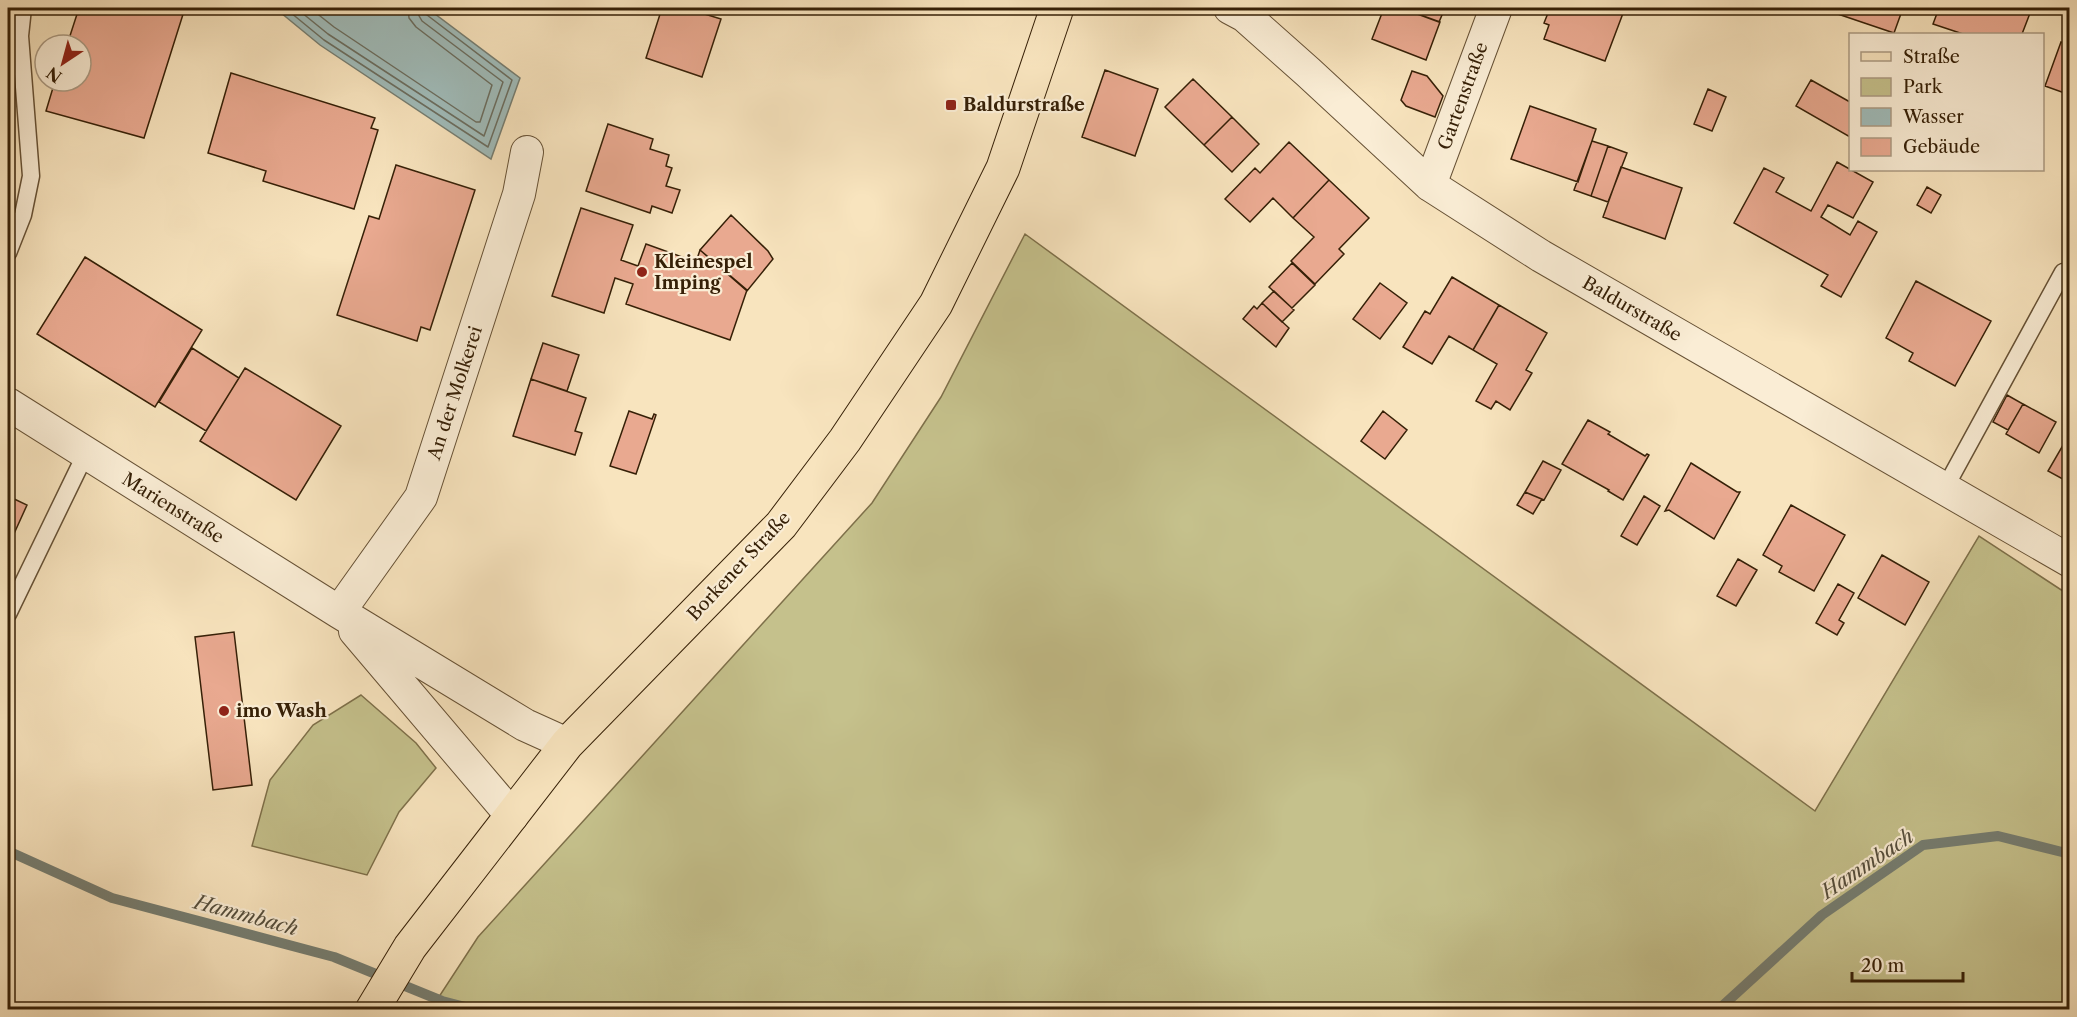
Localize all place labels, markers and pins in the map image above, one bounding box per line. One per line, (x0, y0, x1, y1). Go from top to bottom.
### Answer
place label: Baldurstraße (963, 94, 1085, 116)
marker: Baldurstraße (944, 98, 958, 112)
place label: Kleinespel Imping (654, 251, 753, 294)
marker: Kleinespel Imping (635, 265, 649, 279)
place label: imo Wash (236, 700, 327, 722)
marker: imo Wash (217, 704, 231, 718)

